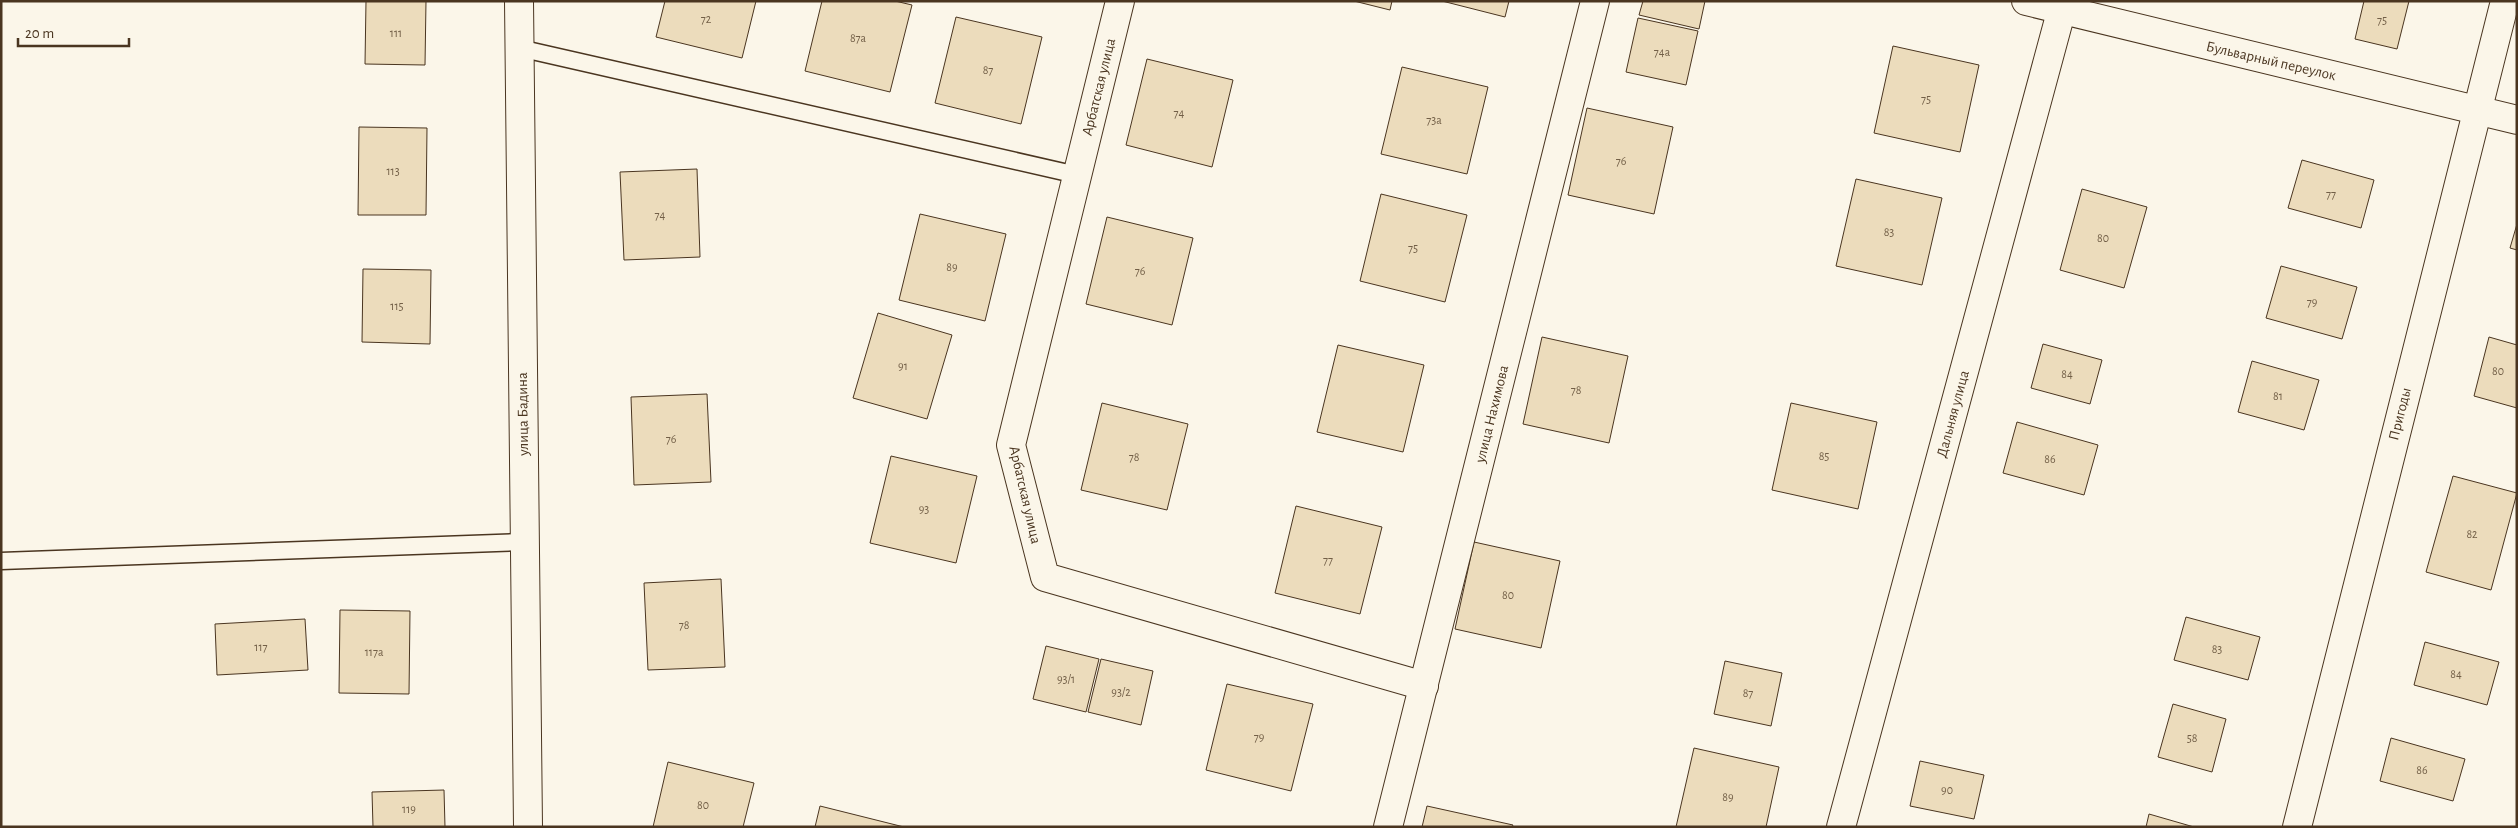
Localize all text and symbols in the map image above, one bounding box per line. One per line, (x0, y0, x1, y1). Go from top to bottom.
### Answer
house number: 72 (701, 13, 712, 25)
house number: 75 (2377, 14, 2387, 26)
scale bar (18, 15, 129, 47)
text: 20 m (25, 26, 54, 41)
house number: 111 (390, 27, 402, 39)
house number: 87а (850, 32, 867, 44)
street label: Арбатская улица (1080, 37, 1118, 137)
street label: Бульварный переулок (2205, 39, 2337, 83)
house number: 74а (1654, 46, 1671, 58)
house number: 87 (983, 64, 993, 76)
house number: 75 (1921, 93, 1931, 105)
house number: 74 (1174, 107, 1185, 119)
house number: 73а (1426, 114, 1442, 126)
house number: 76 (1616, 155, 1627, 167)
house number: 113 (386, 165, 400, 177)
house number: 77 (2326, 188, 2336, 200)
house number: 74 (655, 209, 666, 221)
house number: 83 (1884, 226, 1894, 238)
house number: 80 (2097, 232, 2109, 244)
house number: 75 (1408, 242, 1418, 254)
house number: 89 (946, 261, 958, 273)
house number: 76 (1135, 265, 1146, 277)
house number: 79 (2307, 296, 2318, 308)
house number: 115 (390, 300, 404, 312)
house number: 91 (898, 360, 908, 372)
street label: улица Нахимова (1472, 364, 1511, 465)
house number: 80 (2492, 365, 2504, 377)
house number: 84 (2061, 368, 2073, 380)
street label: Дальняя улица (1934, 369, 1972, 459)
street label: улица Бадина (515, 372, 531, 457)
house number: 78 (1571, 384, 1582, 396)
street label: Пригоды (2386, 386, 2414, 442)
house number: 81 (2273, 390, 2283, 402)
house number: 76 (666, 433, 677, 445)
street label: Арбатская улица (1006, 445, 1044, 546)
house number: 85 (1819, 450, 1829, 462)
house number: 78 (1129, 451, 1140, 463)
house number: 86 (2044, 453, 2056, 465)
house number: 93 (919, 503, 929, 515)
house number: 82 (2466, 528, 2478, 540)
house number: 77 (1323, 554, 1333, 566)
house number: 80 (1502, 589, 1514, 601)
house number: 78 (679, 619, 690, 631)
house number: 117 (254, 641, 268, 653)
house number: 83 (2212, 643, 2222, 655)
house number: 117а (365, 646, 384, 658)
house number: 84 (2450, 668, 2462, 680)
house number: 93/1 (1057, 673, 1075, 685)
house number: 93/2 (1111, 686, 1131, 698)
house number: 87 (1743, 687, 1753, 699)
house number: 79 (1254, 731, 1265, 743)
house number: 58 (2187, 732, 2198, 744)
house number: 86 (2416, 764, 2428, 776)
house number: 90 (1941, 784, 1953, 796)
house number: 89 (1722, 791, 1734, 803)
house number: 80 (697, 799, 709, 811)
house number: 119 (402, 803, 416, 815)

